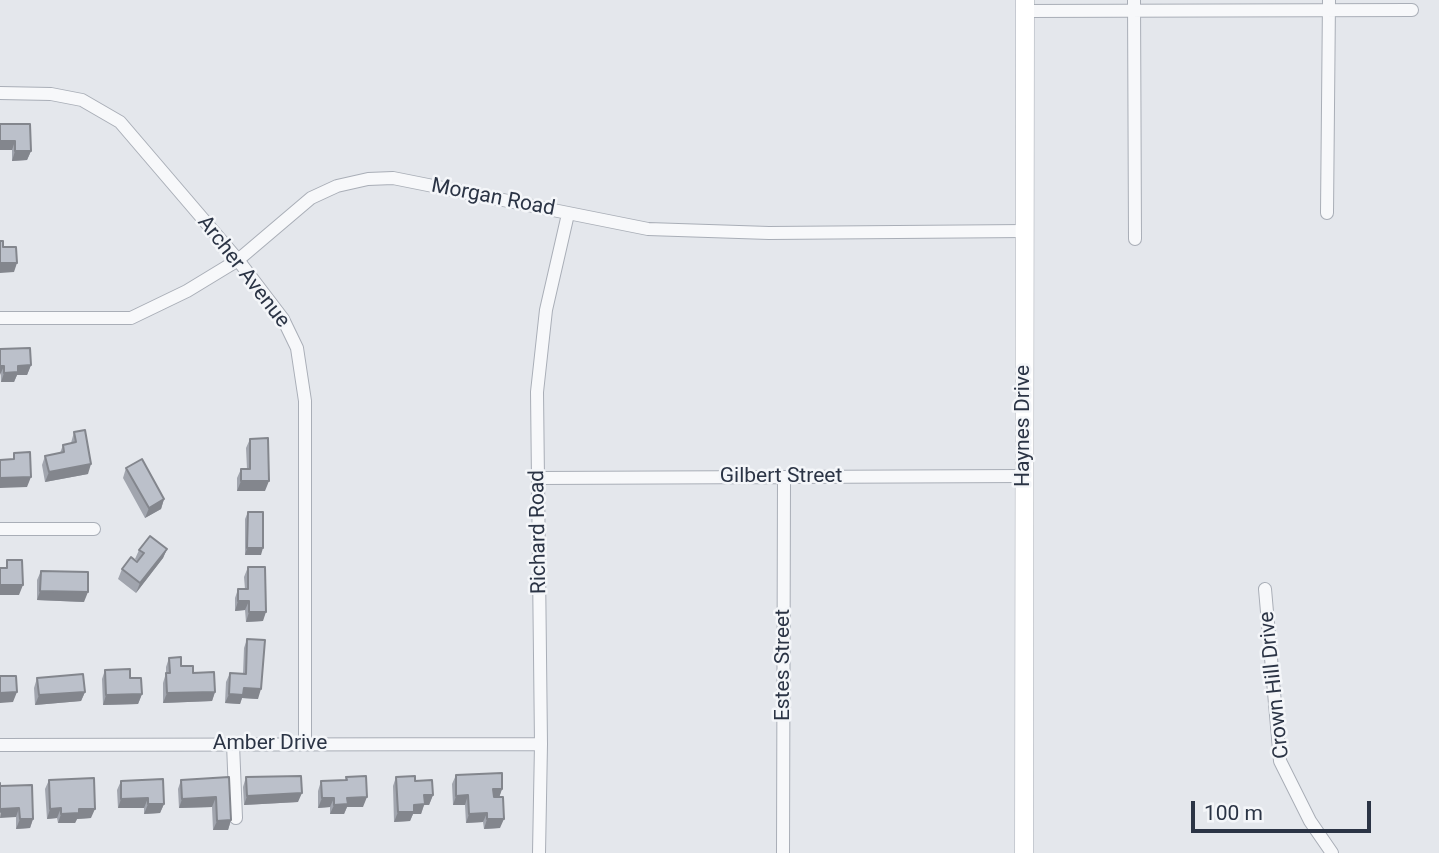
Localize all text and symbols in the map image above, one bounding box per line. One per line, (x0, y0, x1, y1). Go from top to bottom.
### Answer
street label: Morgan Road (429, 174, 557, 222)
street label: Archer Avenue (191, 211, 295, 333)
street label: Haynes Drive (1011, 365, 1037, 487)
street label: Gilbert Street (720, 464, 842, 490)
street label: Richard Road (525, 470, 553, 594)
street label: Estes Street (771, 609, 797, 721)
street label: Crown Hill Drive (1255, 610, 1295, 760)
street label: Amber Drive (213, 731, 327, 757)
scale bar (1194, 786, 1374, 830)
text: 100 m (1204, 801, 1263, 825)

